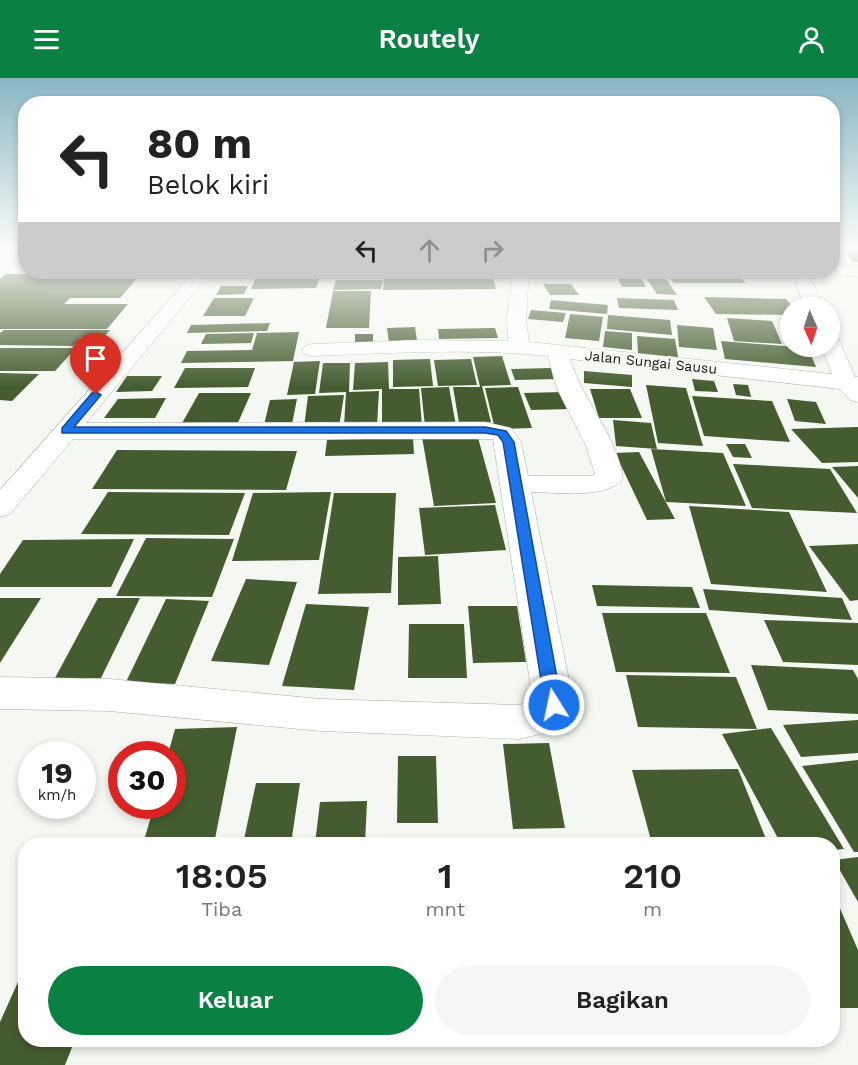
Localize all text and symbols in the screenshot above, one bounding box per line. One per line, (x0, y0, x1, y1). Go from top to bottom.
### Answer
icon: menu (30, 23, 63, 56)
text: Routely (378, 23, 480, 55)
icon: person (795, 23, 828, 56)
text: 80 m (147, 119, 252, 168)
icon: left (48, 120, 126, 198)
text: Belok kiri (147, 169, 269, 201)
icon: left (350, 234, 383, 267)
icon: ahead (413, 234, 446, 267)
icon: right (476, 234, 509, 267)
north arrow (780, 297, 840, 357)
map controls (780, 297, 840, 357)
pin (70, 333, 121, 395)
icon: arrive (79, 342, 112, 375)
street label: Jalan Sungai Sausu (584, 347, 718, 377)
position arrow (522, 673, 586, 737)
speed limit sign: 30 (108, 741, 186, 819)
text: 19 (41, 755, 73, 790)
text: km/h (38, 786, 76, 804)
text: 18:05 (176, 855, 268, 897)
text: 1 (438, 855, 453, 897)
text: 210 (623, 855, 682, 897)
text: Tiba (201, 897, 242, 921)
text: mnt (426, 897, 465, 921)
text: m (643, 897, 662, 921)
button: Keluar (48, 966, 423, 1035)
button: Bagikan (435, 966, 810, 1035)

